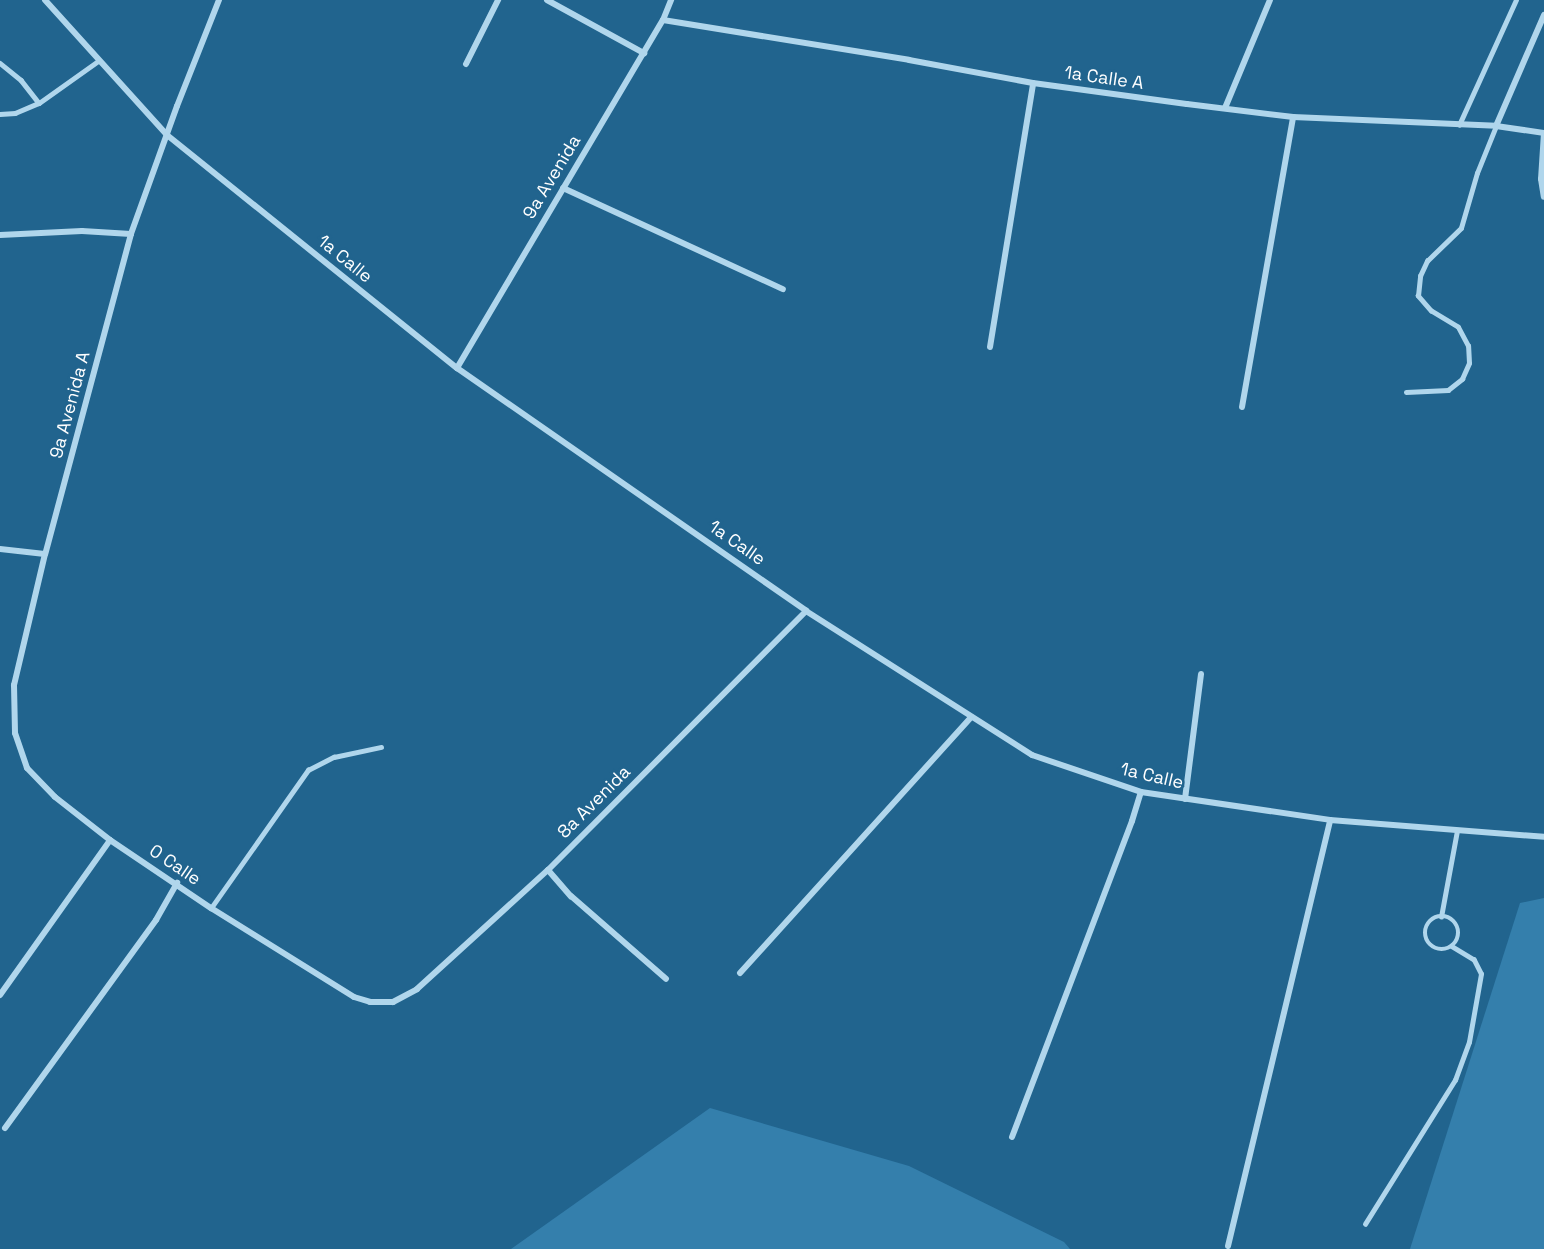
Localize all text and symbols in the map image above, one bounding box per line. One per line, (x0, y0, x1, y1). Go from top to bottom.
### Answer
street label: 1a Calle A (1063, 62, 1145, 94)
street label: 9a Avenida (518, 131, 586, 223)
street label: 1a Calle (313, 231, 377, 287)
street label: 9a Avenida A (45, 349, 95, 461)
street label: 1a Calle (705, 516, 769, 570)
street label: 1a Calle (1118, 758, 1186, 794)
street label: 8a Avenida (553, 761, 635, 843)
street label: 0 Calle (145, 840, 205, 890)

